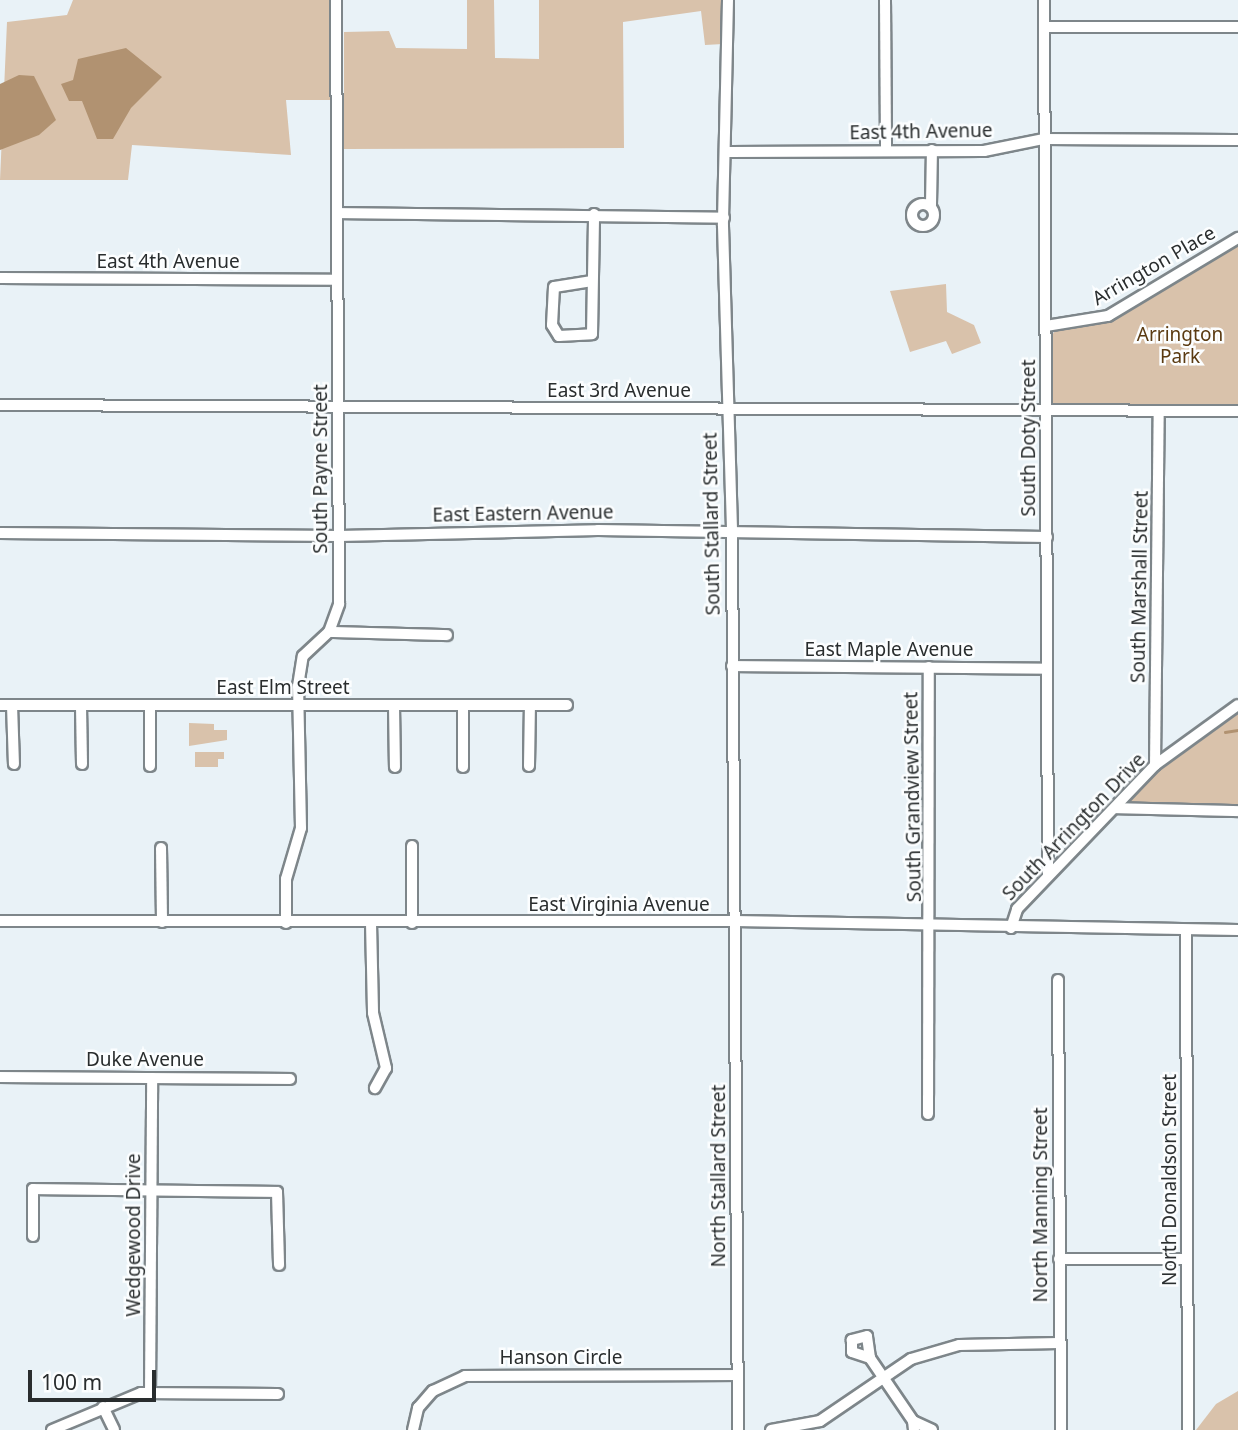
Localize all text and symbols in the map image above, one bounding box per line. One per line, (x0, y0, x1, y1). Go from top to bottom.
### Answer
street label: East 4th Avenue (849, 119, 993, 145)
street label: Arrington Place (1089, 222, 1219, 310)
street label: East 4th Avenue (96, 251, 240, 273)
park label: Arrington Park (1137, 324, 1223, 368)
street label: South Doty Street (1018, 359, 1040, 517)
street label: East 3rd Avenue (547, 380, 691, 402)
street label: South Payne Street (310, 384, 332, 554)
street label: South Stallard Street (699, 432, 725, 616)
street label: South Marshall Street (1127, 491, 1153, 683)
street label: East Eastern Avenue (432, 501, 614, 527)
street label: East Maple Avenue (805, 639, 973, 661)
street label: East Elm Street (216, 677, 350, 699)
street label: South Grandview Street (900, 692, 926, 902)
street label: South Arrington Drive (998, 749, 1150, 905)
street label: East Virginia Avenue (528, 894, 710, 916)
street label: Duke Avenue (86, 1049, 204, 1071)
street label: North Donaldson Street (1159, 1074, 1181, 1286)
street label: North Stallard Street (708, 1085, 730, 1267)
street label: North Manning Street (1030, 1107, 1052, 1303)
street label: Wedgewood Drive (123, 1153, 145, 1317)
street label: Hanson Circle (500, 1347, 622, 1369)
scale bar (32, 1356, 159, 1400)
text: 100 m (41, 1368, 102, 1396)

